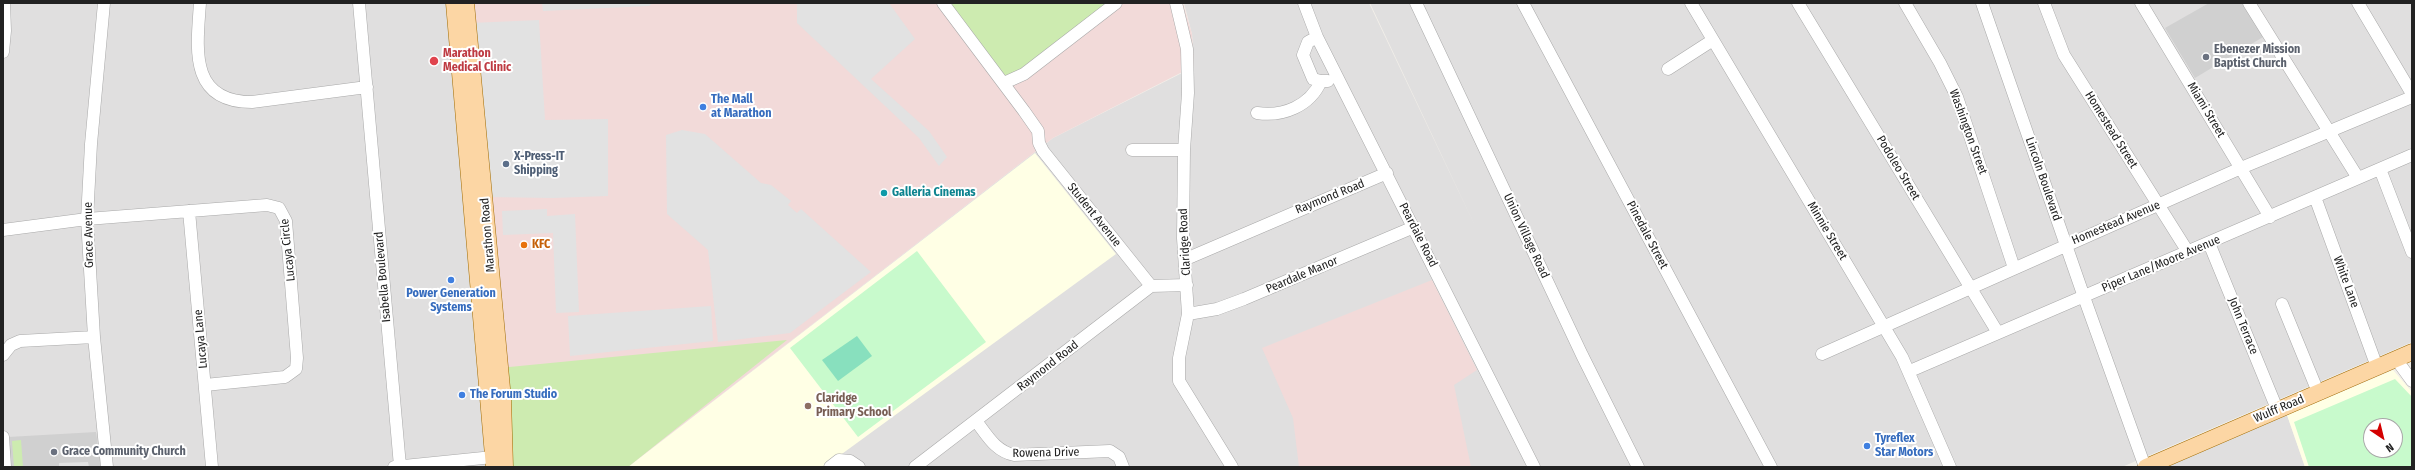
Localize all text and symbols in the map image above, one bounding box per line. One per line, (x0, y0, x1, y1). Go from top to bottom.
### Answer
place label: Ebenezer Mission Baptist Church (2214, 43, 2300, 71)
place label: Marathon Medical Clinic (443, 47, 511, 75)
marker: Ebenezer Mission Baptist Church (2201, 52, 2211, 62)
marker: Marathon Medical Clinic (428, 55, 440, 67)
street label: Miami Street (2184, 80, 2228, 140)
street label: Washington Street (1946, 87, 1990, 177)
street label: Homestead Street (2082, 89, 2140, 171)
place label: The Mall at Marathon (711, 93, 772, 121)
marker: The Mall at Marathon (698, 102, 708, 112)
street label: Podoleo Street (1873, 133, 1923, 203)
street label: Lincoln Boulevard (2022, 135, 2064, 223)
place label: X-Press-IT Shipping (514, 150, 565, 178)
marker: X-Press-IT Shipping (501, 159, 511, 169)
street label: Raymond Road (1293, 177, 1367, 217)
street label: Student Avenue (1064, 180, 1124, 250)
place label: Galleria Cinemas (892, 186, 976, 200)
marker: Galleria Cinemas (879, 188, 889, 198)
street label: Union Village Road (1500, 191, 1552, 281)
street label: Marathon Road (478, 197, 498, 273)
street label: Pinedale Street (1623, 198, 1671, 272)
street label: Homestead Avenue (2070, 198, 2162, 248)
street label: Minnie Street (1804, 199, 1850, 263)
street label: Peardale Road (1396, 200, 1440, 270)
street label: Grace Avenue (81, 202, 97, 268)
street label: Claridge Road (1176, 208, 1194, 276)
street label: Lucaya Circle (278, 218, 298, 282)
street label: Isabella Boulevard (372, 231, 394, 323)
street label: Piper Lane/Moore Avenue (2100, 232, 2222, 296)
place label: KFC (532, 238, 550, 252)
marker: KFC (519, 240, 529, 250)
street label: Peardale Manor (1264, 253, 1340, 297)
street label: White Lane (2330, 254, 2362, 310)
marker: Power Generation Systems (446, 275, 456, 285)
place label: Power Generation Systems (406, 287, 496, 315)
street label: John Terrace (2225, 295, 2261, 357)
street label: Lucaya Lane (191, 309, 211, 369)
street label: Raymond Road (1015, 338, 1081, 394)
place label: The Forum Studio (470, 388, 557, 402)
marker: The Forum Studio (457, 390, 467, 400)
place label: Claridge Primary School (816, 392, 891, 420)
street label: Wulff Road (2252, 392, 2306, 426)
marker: Claridge Primary School (803, 401, 813, 411)
north arrow (2363, 418, 2403, 458)
place label: Tyreflex Star Motors (1875, 432, 1933, 460)
text: N (2383, 440, 2396, 455)
marker: Tyreflex Star Motors (1862, 441, 1872, 451)
place label: Grace Community Church (62, 445, 186, 459)
street label: Rowena Drive (1012, 445, 1080, 461)
marker: Grace Community Church (49, 447, 59, 457)

